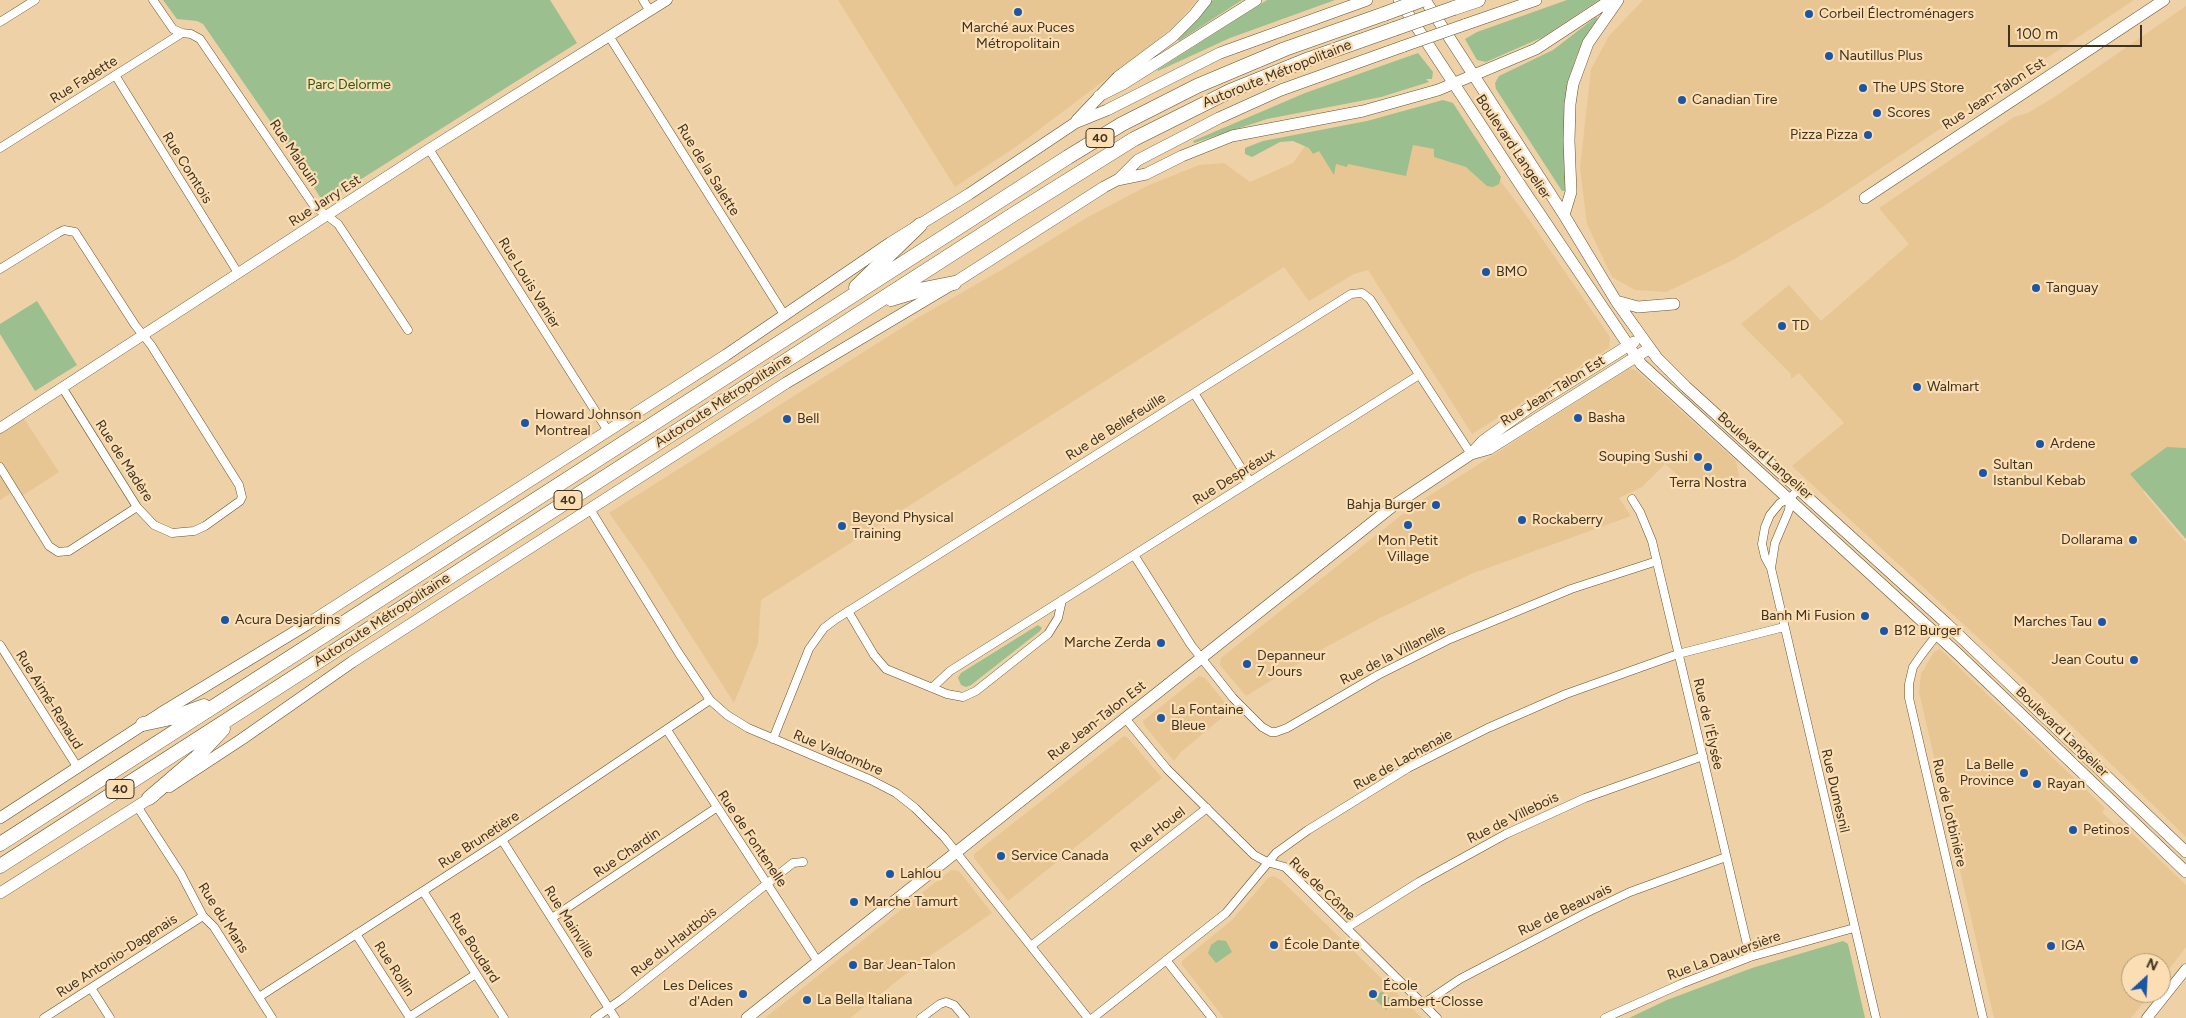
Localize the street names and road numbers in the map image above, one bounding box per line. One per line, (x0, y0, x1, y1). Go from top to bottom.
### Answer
street label: Autoroute Métropolitaine (1200, 36, 1354, 112)
street label: Rue Fadette (47, 53, 121, 107)
street label: Rue Jean-Talon Est (1939, 54, 2049, 134)
street label: Boulevard Langelier (1472, 92, 1554, 202)
street label: Rue Malouin (266, 116, 322, 190)
street label: Rue de la Salette (673, 121, 743, 219)
road number: 40 (1086, 128, 1114, 148)
street label: Rue Comtois (158, 129, 216, 207)
street label: Rue Jarry Est (286, 172, 364, 230)
street label: Rue Louis Vanier (494, 235, 564, 331)
street label: Autoroute Métropolitaine (652, 351, 794, 451)
street label: Rue Jean-Talon Est (1498, 352, 1608, 430)
street label: Rue de Bellefeuille (1063, 390, 1169, 464)
street label: Boulevard Langelier (1714, 409, 1816, 503)
street label: Rue de Madère (91, 417, 157, 505)
street label: Rue Despréaux (1190, 445, 1278, 509)
road number: 40 (554, 490, 582, 510)
street label: Autoroute Métropolitaine (311, 570, 453, 670)
street label: Rue de la Villanelle (1337, 621, 1449, 689)
street label: Rue Aimé-Renaud (12, 648, 86, 752)
street label: Rue Jean-Talon Est (1045, 677, 1149, 765)
street label: Rue de l'Élysée (1689, 677, 1727, 771)
street label: Boulevard Langelier (2012, 683, 2112, 781)
street label: Rue de Lachenaie (1351, 726, 1455, 794)
street label: Rue Valdombre (791, 727, 885, 779)
street label: Rue Dumesnil (1817, 748, 1853, 834)
street label: Rue de Lotbinière (1928, 757, 1970, 869)
road number: 40 (106, 780, 134, 799)
street label: Rue de Fontenelle (714, 788, 790, 890)
street label: Rue de Villebois (1464, 789, 1562, 847)
street label: Rue Houel (1127, 803, 1189, 857)
street label: Rue Brunetière (436, 808, 522, 872)
street label: Rue Chardin (591, 825, 663, 881)
street label: Rue de Côme (1285, 854, 1359, 924)
street label: Rue du Mans (194, 880, 252, 956)
street label: Rue de Beauvais (1515, 880, 1615, 940)
street label: Rue Mainville (540, 883, 598, 961)
street label: Rue du Hautbois (628, 903, 720, 981)
street label: Rue Boudard (445, 910, 503, 986)
street label: Rue Antonio-Dagenais (53, 911, 181, 1001)
street label: Rue La Dauversière (1665, 928, 1783, 984)
street label: Rue Rollin (370, 939, 418, 999)

